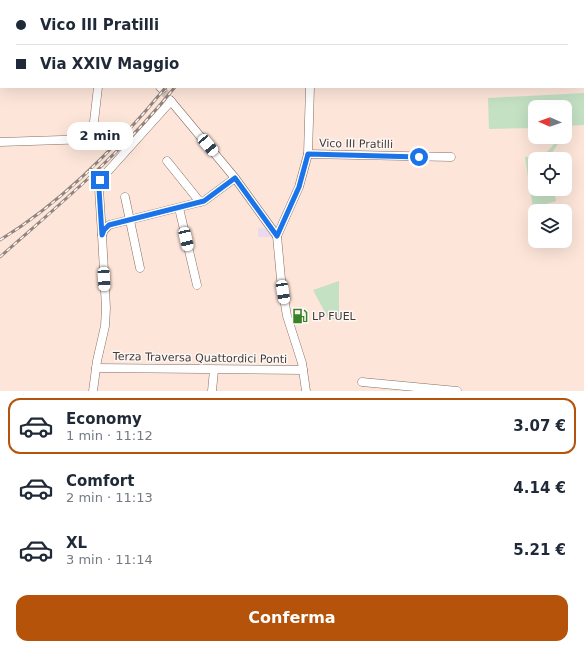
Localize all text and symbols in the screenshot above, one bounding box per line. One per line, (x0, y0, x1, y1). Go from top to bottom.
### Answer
text: Vico III Pratilli (40, 16, 159, 34)
text: Via XXIV Maggio (40, 55, 179, 73)
north arrow (528, 100, 572, 144)
map controls (528, 100, 572, 248)
callout: 2 min (67, 122, 133, 150)
text: 2 min (80, 128, 120, 143)
car (196, 132, 220, 158)
street label: Vico III Pratilli (319, 137, 393, 151)
route start (410, 148, 428, 166)
button: locate (528, 152, 572, 196)
route end (91, 171, 109, 189)
button: layers (528, 204, 572, 248)
car (177, 226, 195, 252)
car (97, 267, 111, 291)
car (275, 279, 291, 305)
fuel station icon: LP FUEL (291, 307, 309, 325)
place label: LP FUEL (312, 310, 357, 323)
street label: Terza Traversa Quattordici Ponti (112, 350, 287, 366)
icon: car (18, 408, 54, 444)
text: Economy (66, 410, 142, 428)
text: 3.07 € (513, 417, 566, 435)
text: 1 min · 11:12 (66, 428, 153, 443)
icon: car (18, 470, 54, 506)
text: Comfort (66, 472, 134, 490)
text: 4.14 € (513, 479, 566, 497)
text: 2 min · 11:13 (66, 490, 153, 505)
icon: car (18, 532, 54, 568)
text: XL (66, 534, 87, 552)
text: 5.21 € (513, 541, 566, 559)
text: 3 min · 11:14 (66, 552, 153, 567)
button: Conferma (16, 595, 568, 641)

